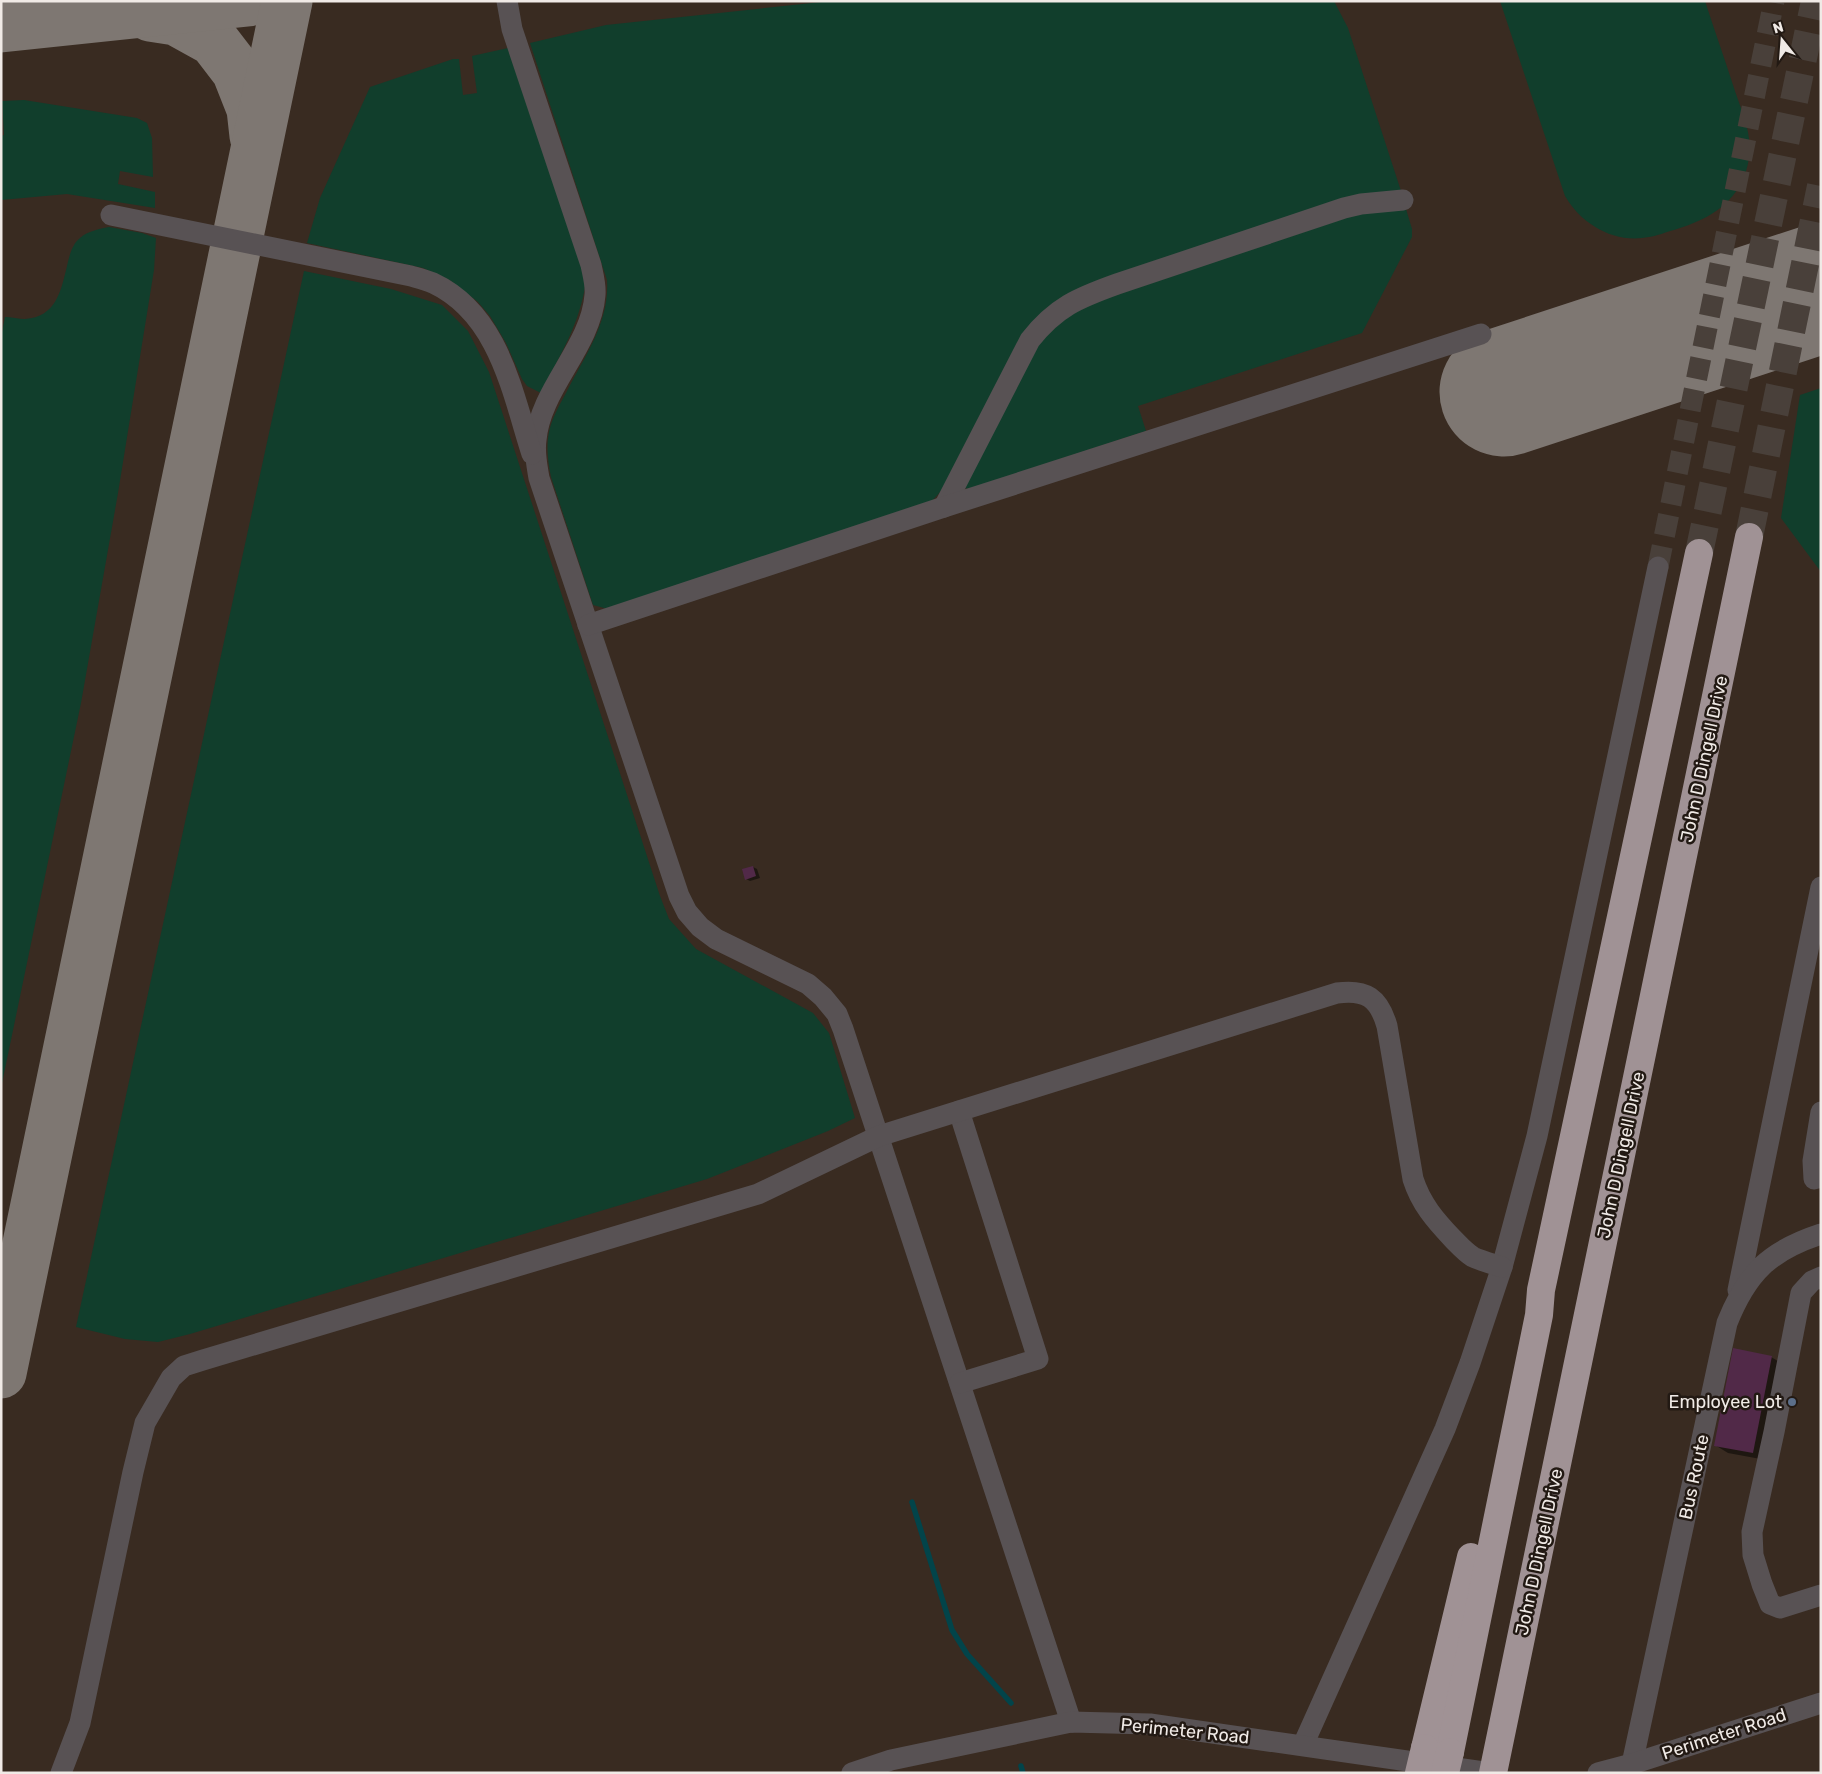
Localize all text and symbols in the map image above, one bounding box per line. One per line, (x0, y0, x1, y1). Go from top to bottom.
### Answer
north arrow (1757, 15, 1807, 65)
text: N (1771, 18, 1786, 38)
street label: John D Dingell Drive (1676, 674, 1732, 844)
street label: John D Dingell Drive (1593, 1070, 1649, 1240)
place label: Employee Lot (1669, 1391, 1782, 1413)
marker: Employee Lot (1786, 1396, 1798, 1408)
street label: Bus Route (1674, 1432, 1714, 1522)
street label: John D Dingell Drive (1511, 1467, 1567, 1637)
street label: Perimeter Road (1659, 1704, 1789, 1764)
street label: Perimeter Road (1120, 1713, 1250, 1749)

